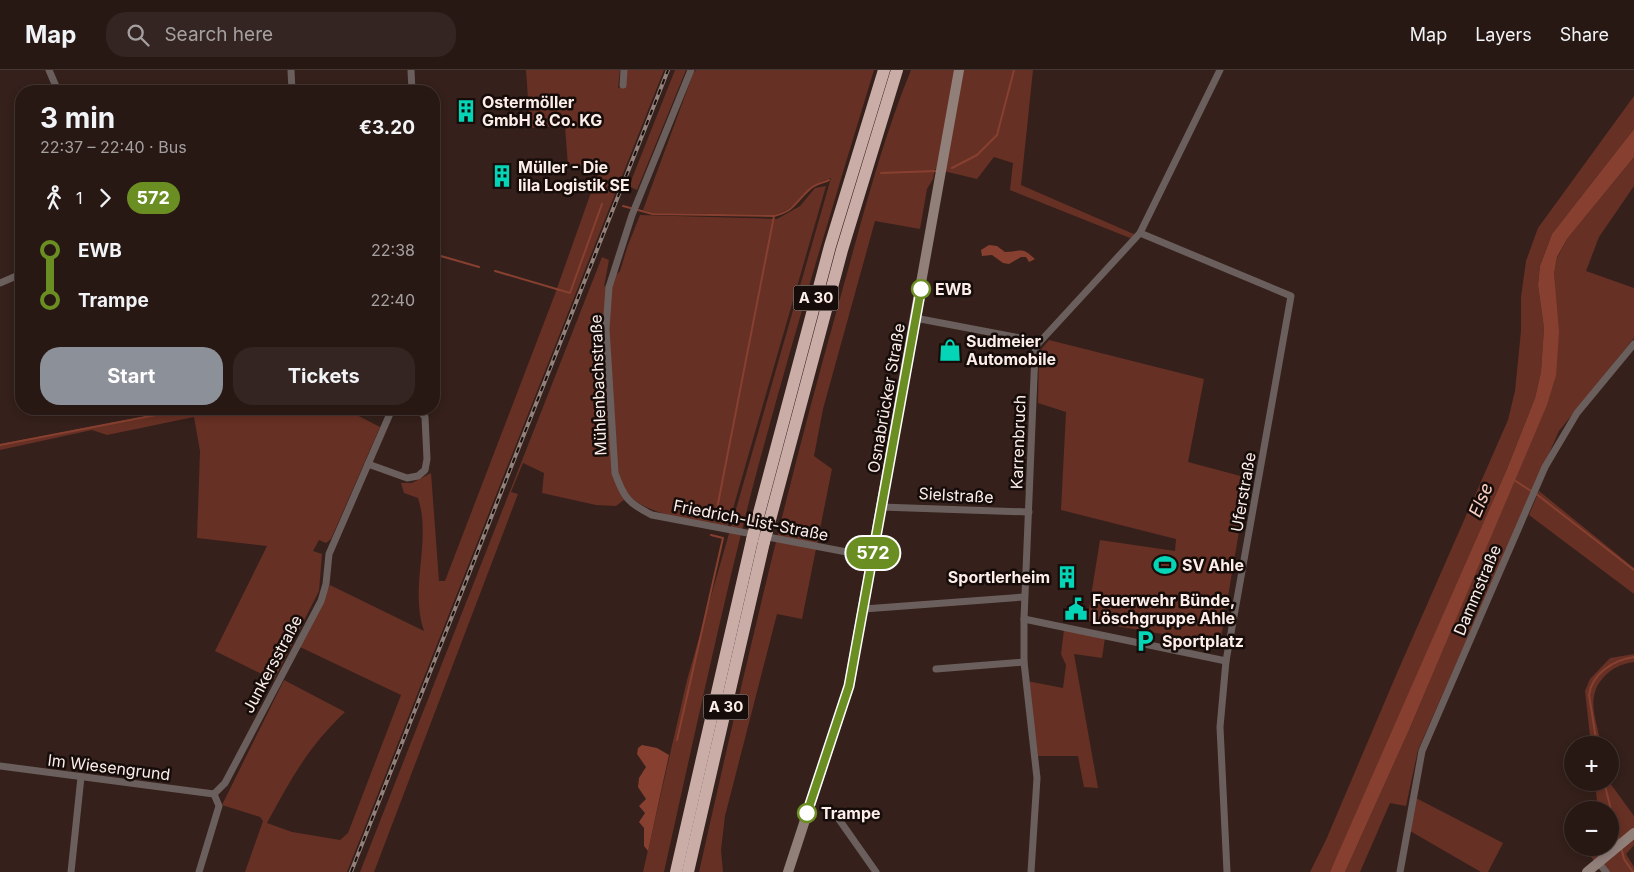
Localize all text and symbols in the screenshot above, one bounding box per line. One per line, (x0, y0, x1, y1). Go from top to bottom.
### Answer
search box (106, 12, 456, 57)
text: Map (25, 20, 76, 49)
icon: search (124, 21, 152, 49)
text: Search here (164, 23, 273, 46)
text: Map (1410, 24, 1447, 45)
text: Layers (1475, 24, 1532, 45)
text: Share (1560, 24, 1609, 45)
place label: Ostermöller GmbH & Co. KG (482, 92, 602, 130)
building icon: Ostermöller GmbH & Co. KG (453, 98, 479, 124)
text: 3 min (40, 101, 115, 135)
text: €3.20 (359, 116, 415, 139)
text: 22:37 – 22:40 · Bus (40, 137, 187, 157)
place label: Müller - Die lila Logistik SE (518, 157, 630, 195)
building icon: Müller - Die lila Logistik SE (489, 163, 515, 189)
icon: walk (40, 184, 68, 212)
icon: forward (91, 184, 119, 212)
text: 572 (137, 187, 170, 208)
text: 1 (76, 188, 83, 208)
text: EWB (78, 239, 122, 262)
text: 22:38 (371, 240, 415, 260)
marker: EWB (911, 279, 931, 299)
place label: EWB (935, 279, 972, 299)
road number: A 30 (794, 286, 838, 310)
text: Trampe (78, 289, 149, 312)
text: 22:40 (370, 290, 415, 310)
street label: Mühlenbachstraße (586, 314, 610, 456)
street label: Osnabrücker Straße (863, 322, 909, 474)
place label: Sudmeier Automobile (966, 331, 1056, 369)
shop icon: Sudmeier Automobile (937, 337, 963, 363)
button: Start (40, 347, 223, 405)
button: Tickets (233, 347, 415, 405)
street label: Karrenbruch (1006, 394, 1030, 490)
street label: Uferstraße (1226, 451, 1260, 533)
water label: Else (1464, 480, 1497, 520)
street label: Sielstraße (918, 483, 994, 507)
street label: Friedrich-List-Straße (672, 495, 830, 545)
line badge: 572 (844, 537, 902, 569)
text: 572 (856, 542, 890, 563)
street label: Dammstraße (1449, 542, 1505, 638)
sports icon: SV Ahle (1152, 552, 1178, 578)
place label: SV Ahle (1182, 555, 1244, 575)
building icon: Sportlerheim (1054, 564, 1080, 590)
place label: Sportlerheim (948, 567, 1050, 587)
place label: Feuerwehr Bünde, Löschgruppe Ahle (1092, 590, 1235, 628)
public building icon: Feuerwehr Bünde, Löschgruppe Ahle (1063, 596, 1089, 622)
street label: Junkersstraße (238, 612, 306, 716)
parking icon: Sportplatz (1132, 628, 1158, 654)
place label: Sportplatz (1162, 631, 1244, 651)
road number: A 30 (704, 694, 748, 720)
map controls (1564, 736, 1619, 856)
button: + (1564, 736, 1619, 791)
street label: Im Wiesengrund (46, 750, 172, 784)
button: − (1564, 801, 1619, 856)
marker: Trampe (797, 803, 817, 823)
place label: Trampe (821, 803, 881, 823)

